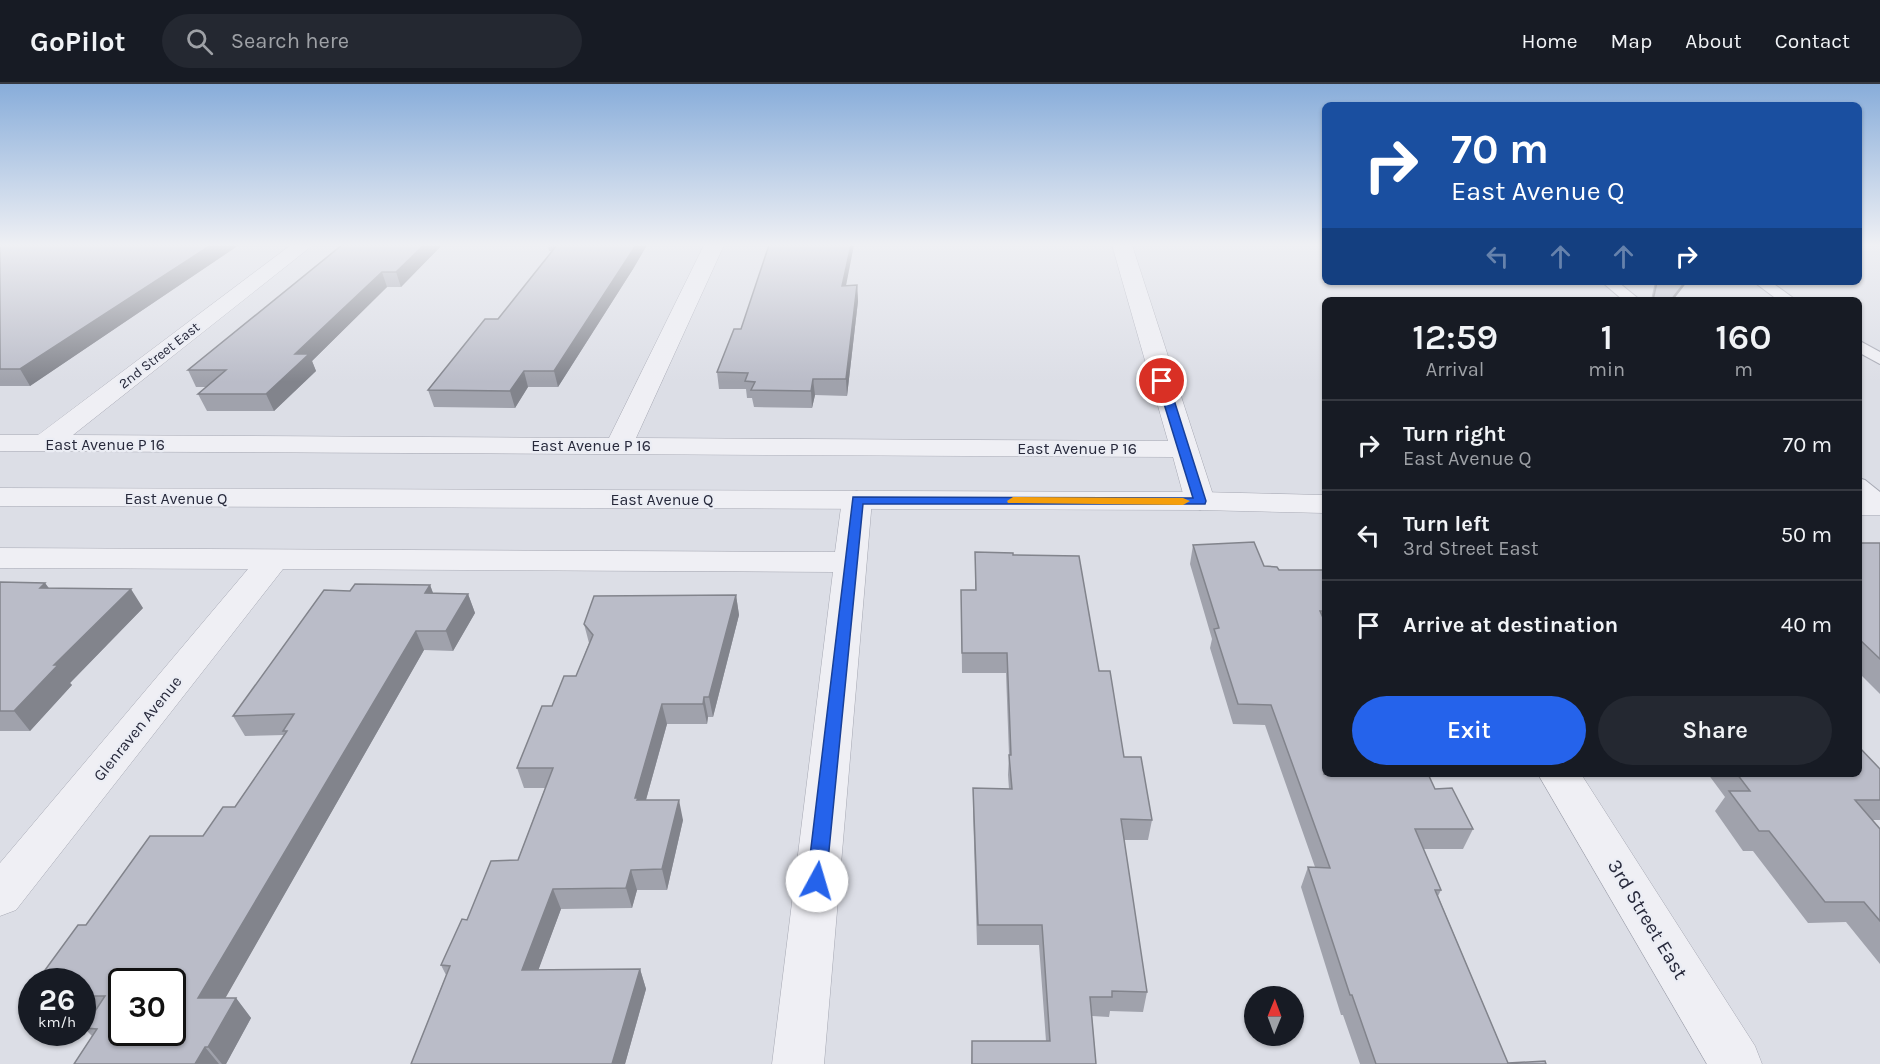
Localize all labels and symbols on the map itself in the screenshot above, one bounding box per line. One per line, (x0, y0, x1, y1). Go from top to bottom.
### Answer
street label: 2nd Street East (115, 318, 203, 392)
pin (1136, 355, 1187, 406)
street label: East Avenue P 16 (45, 435, 165, 454)
street label: East Avenue P 16 (531, 436, 651, 455)
street label: East Avenue P 16 (1017, 439, 1137, 458)
street label: East Avenue Q (125, 489, 227, 508)
street label: East Avenue Q (611, 490, 713, 509)
street label: Glenraven Avenue (89, 672, 186, 785)
position arrow (785, 849, 849, 913)
street label: 3rd Street East (1603, 855, 1693, 984)
speed limit sign: 30 (108, 968, 186, 1046)
north arrow (1244, 986, 1304, 1046)

